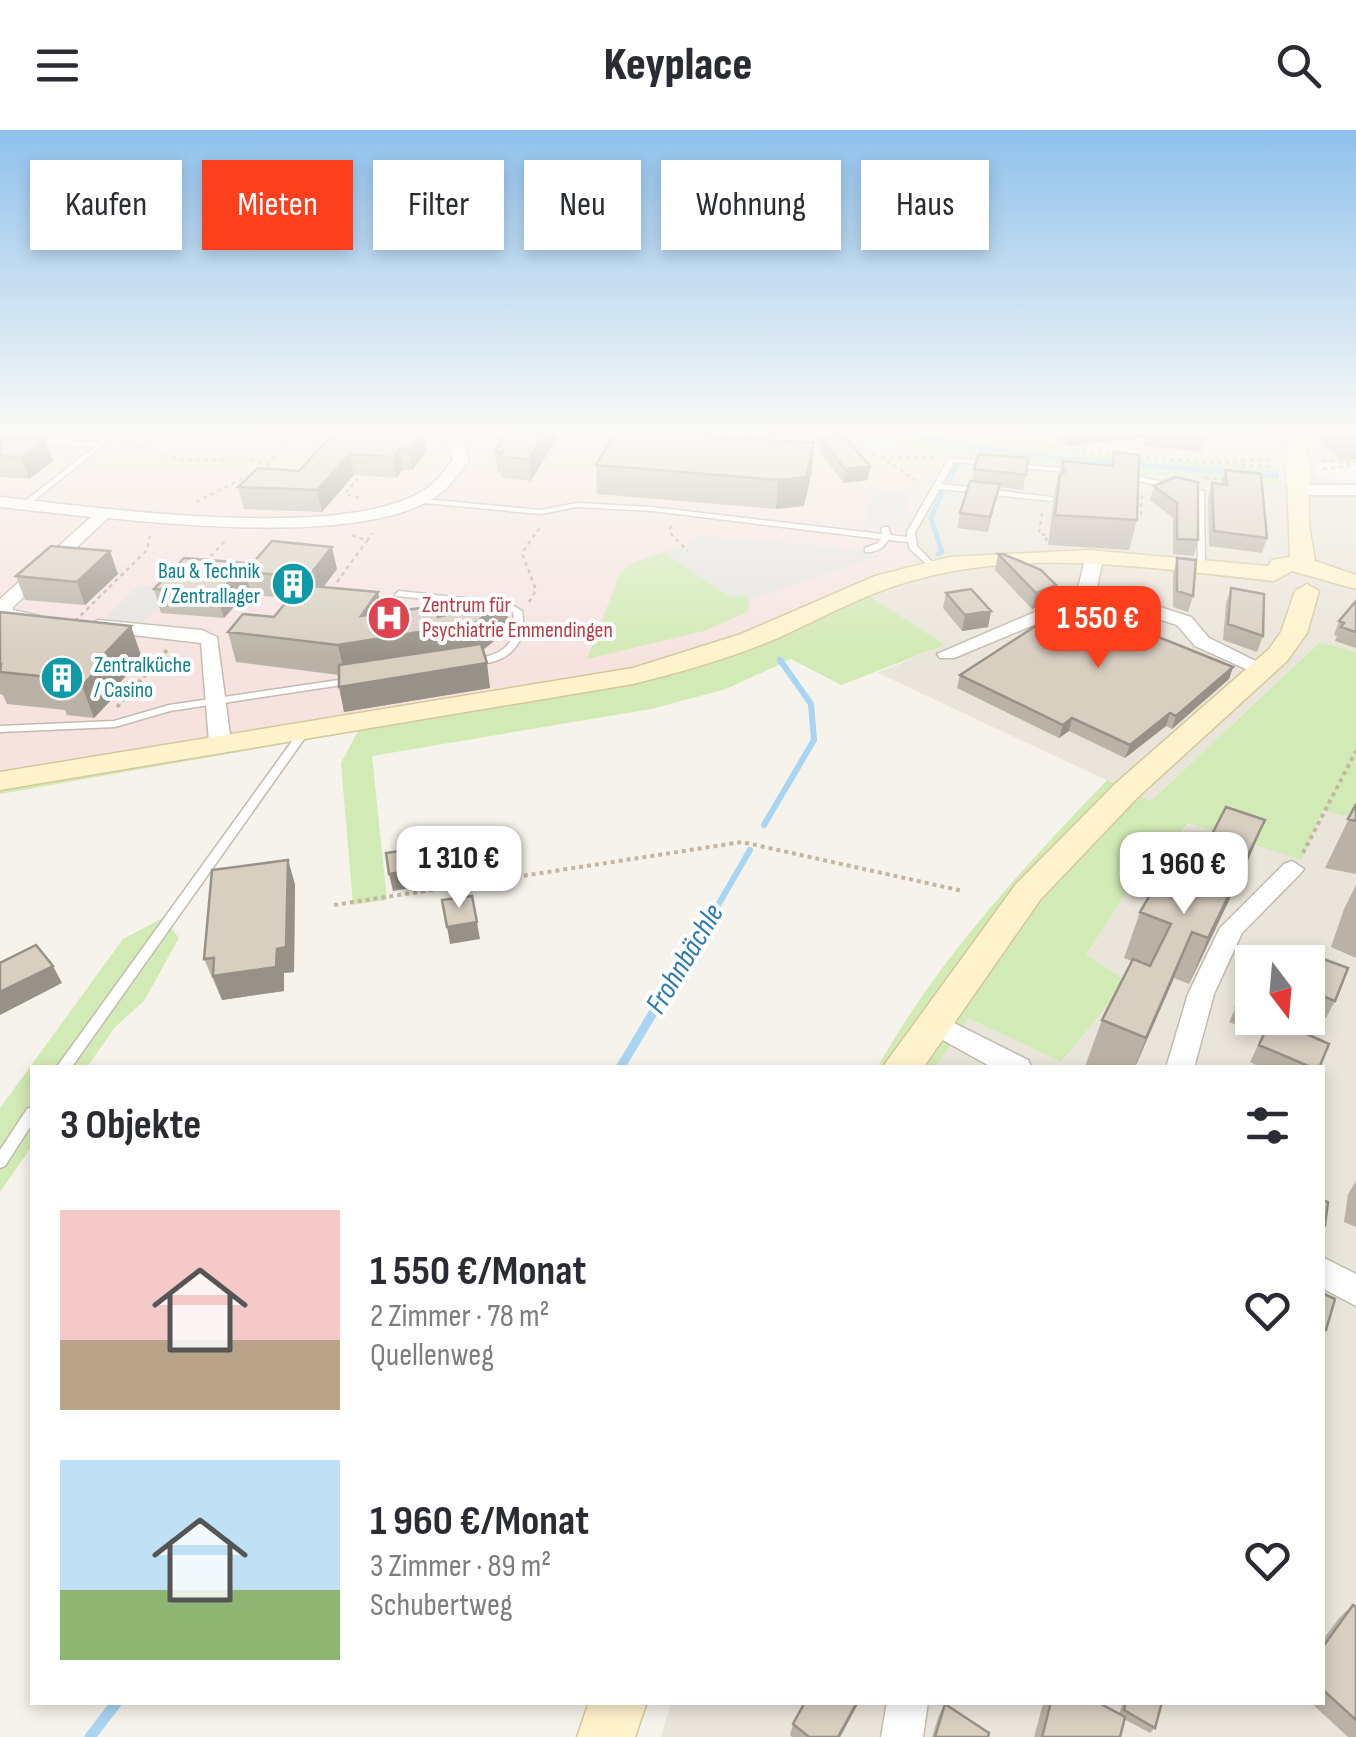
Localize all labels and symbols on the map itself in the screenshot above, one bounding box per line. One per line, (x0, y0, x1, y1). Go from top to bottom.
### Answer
place label: Bau & Technik / Zentrallager (158, 558, 261, 610)
building icon: Bau & Technik / Zentrallager (270, 561, 316, 607)
pin: 1 550 € (1006, 586, 1190, 671)
place label: Zentrum für Psychiatrie Emmendingen (422, 592, 613, 644)
hospital icon: Zentrum für Psychiatrie Emmendingen (366, 595, 412, 641)
place label: Zentralküche / Casino (94, 652, 191, 704)
building icon: Zentralküche / Casino (39, 655, 85, 701)
pin: 1 310 € (367, 826, 551, 911)
pin: 1 960 € (1092, 832, 1276, 917)
water label: Frohnbächle (638, 897, 732, 1021)
north arrow (1235, 945, 1325, 1035)

